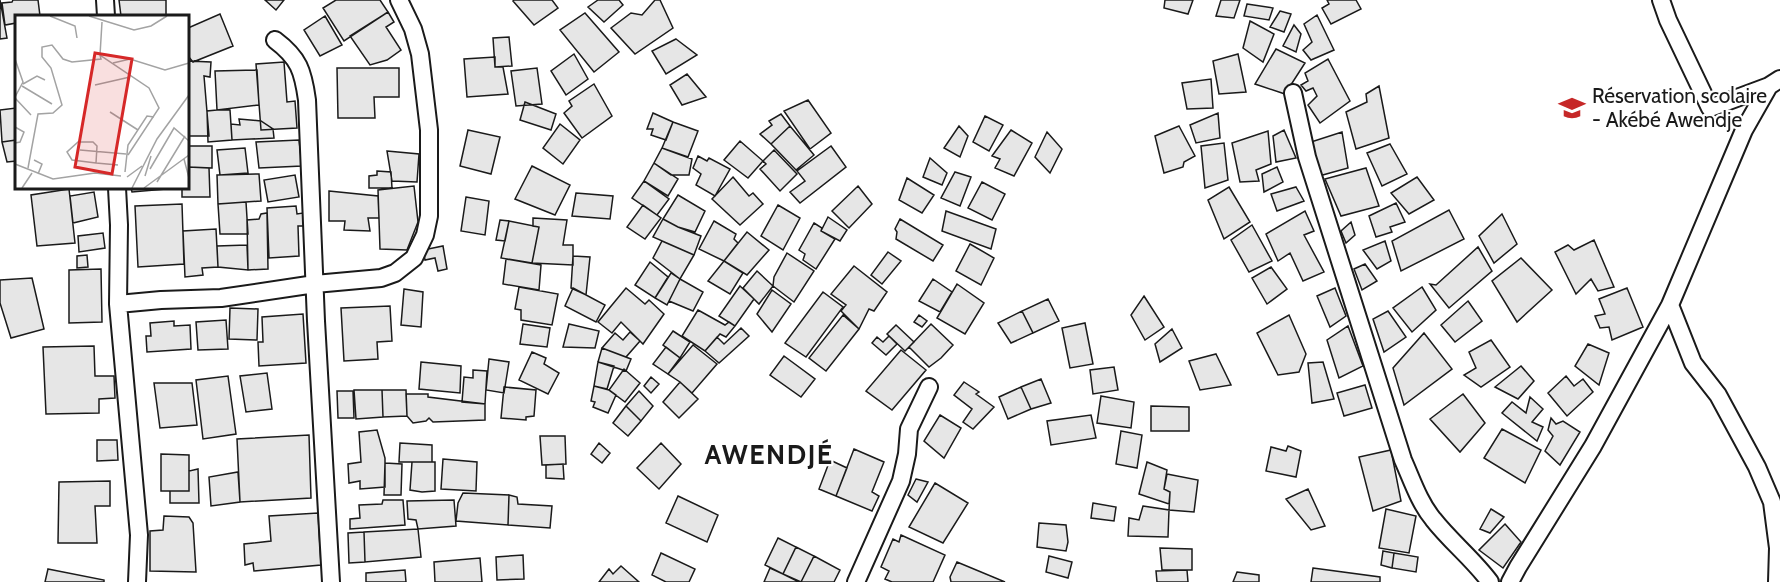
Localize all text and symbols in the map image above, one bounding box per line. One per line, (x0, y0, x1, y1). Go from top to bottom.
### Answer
inset map (15, 15, 189, 189)
place label: Réservation scolaire - Akébé Awendje (1592, 83, 1767, 133)
school or university icon: Réservation scolaire - Akébé Awendje (1557, 93, 1587, 123)
district label: AWENDJÉ (704, 438, 834, 471)

